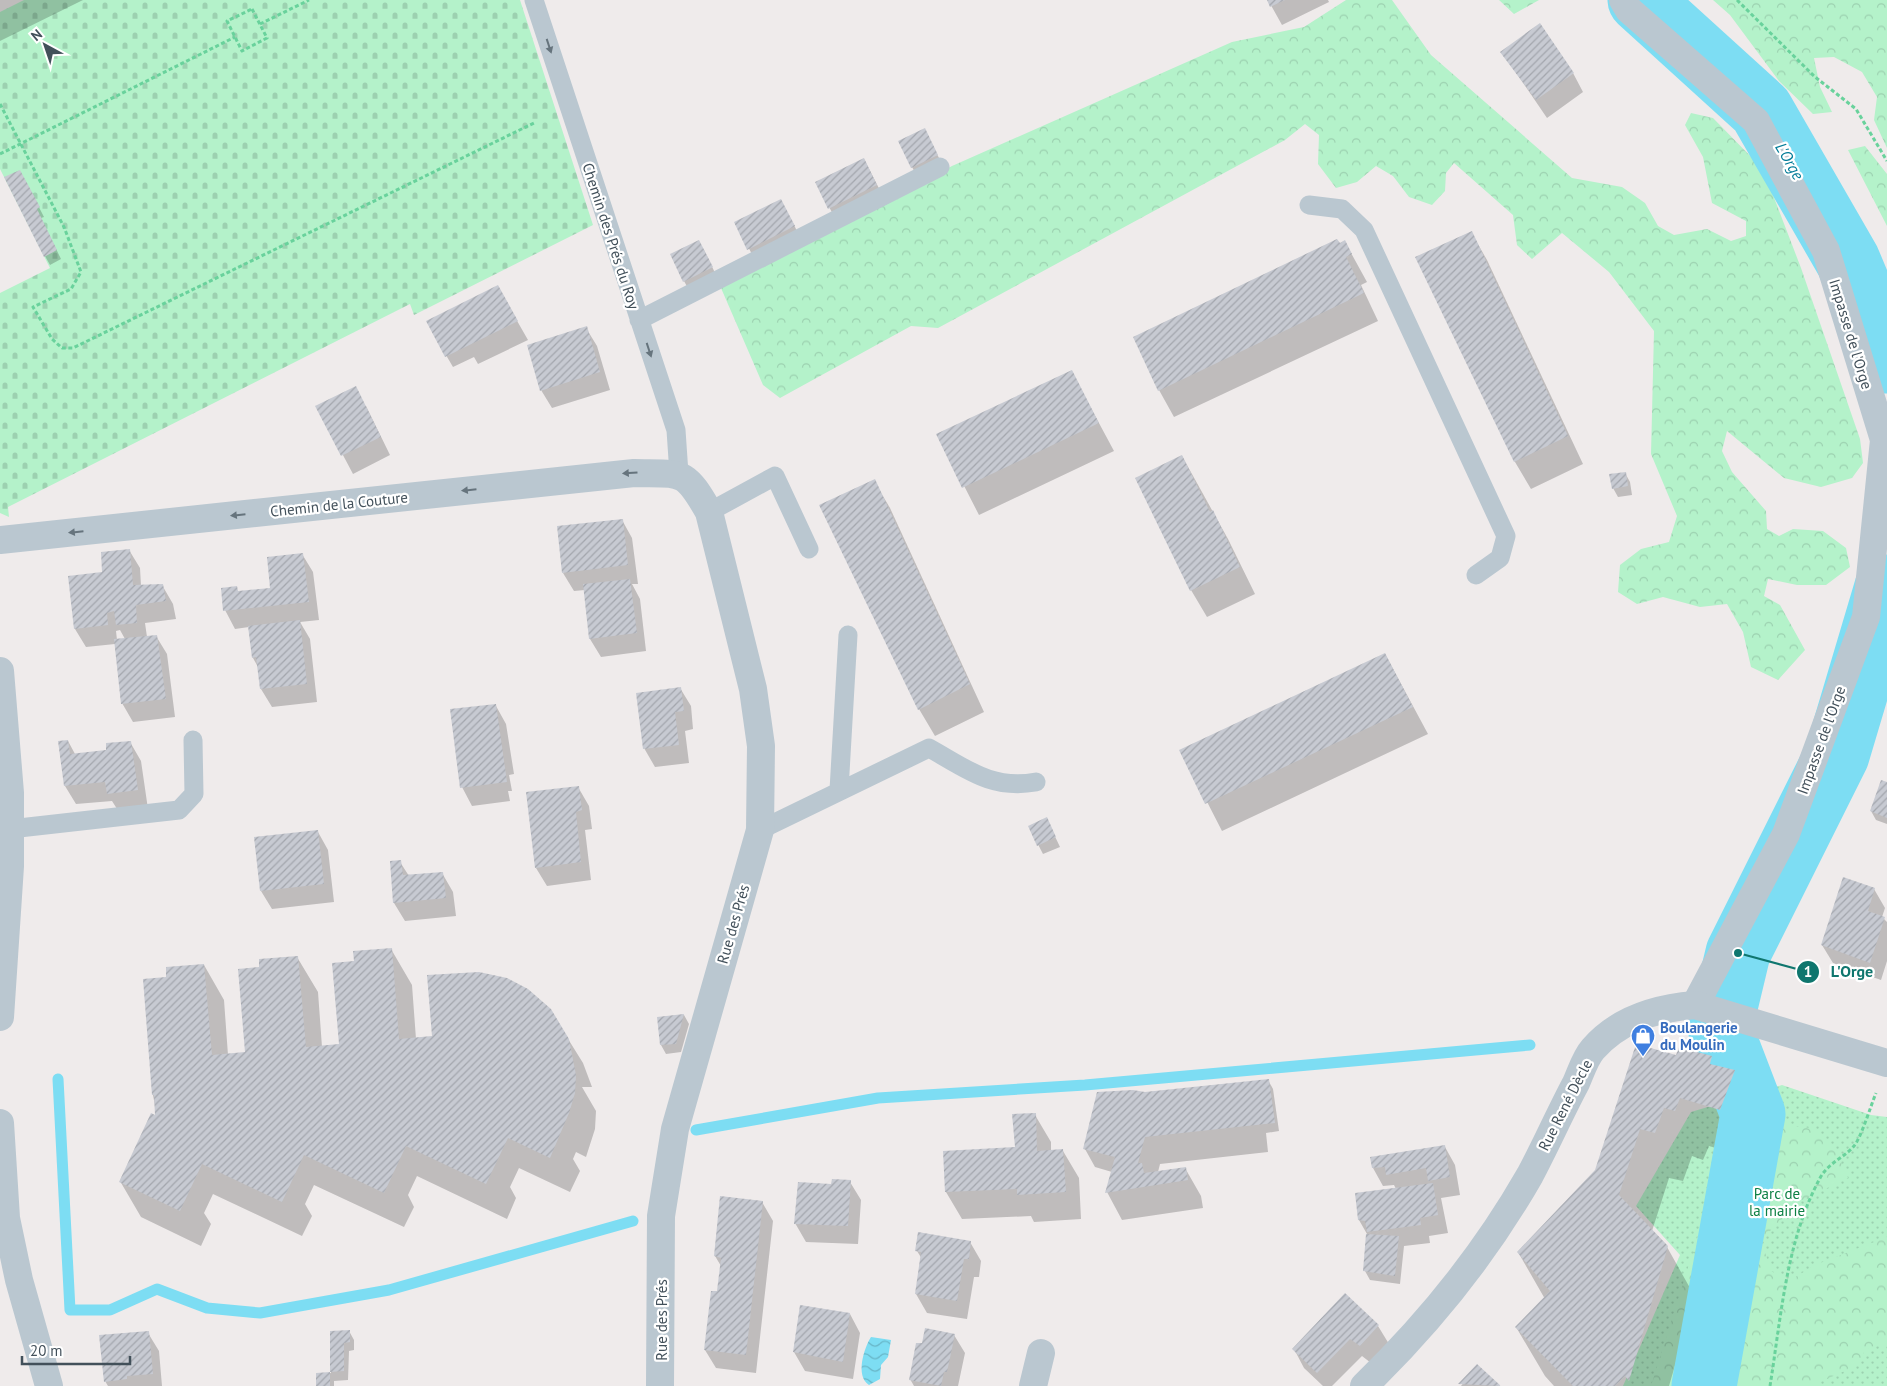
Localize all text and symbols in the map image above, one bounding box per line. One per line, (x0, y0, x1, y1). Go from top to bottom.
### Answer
north arrow (20, 20, 70, 70)
text: N (27, 25, 46, 45)
one-way arrow (546, 39, 553, 54)
water label: L'Orge (1771, 139, 1809, 184)
street label: Chemin des Prés du Roy (578, 160, 644, 312)
street label: Impasse de l'Orge (1825, 277, 1877, 391)
one-way arrow (645, 343, 653, 358)
one-way arrow (622, 470, 638, 478)
one-way arrow (461, 486, 477, 494)
street label: Chemin de la Couture (269, 487, 409, 521)
one-way arrow (229, 511, 245, 519)
one-way arrow (68, 528, 84, 536)
street label: Impasse de l'Orge (1793, 683, 1849, 797)
street label: Rue des Prés (713, 882, 753, 966)
callout: L'Orge (1795, 956, 1883, 987)
text: L'Orge (1831, 961, 1873, 981)
text: 1 (1804, 962, 1812, 981)
place label: Boulangerie du Moulin (1660, 1018, 1738, 1054)
shop icon: Boulangerie du Moulin (1630, 1023, 1656, 1057)
street label: Rue René Dècle (1534, 1056, 1596, 1154)
park label: Parc de la mairie (1749, 1184, 1805, 1220)
street label: Rue des Prés (652, 1279, 671, 1361)
scale bar (22, 1334, 130, 1366)
text: 20 m (30, 1341, 63, 1360)

